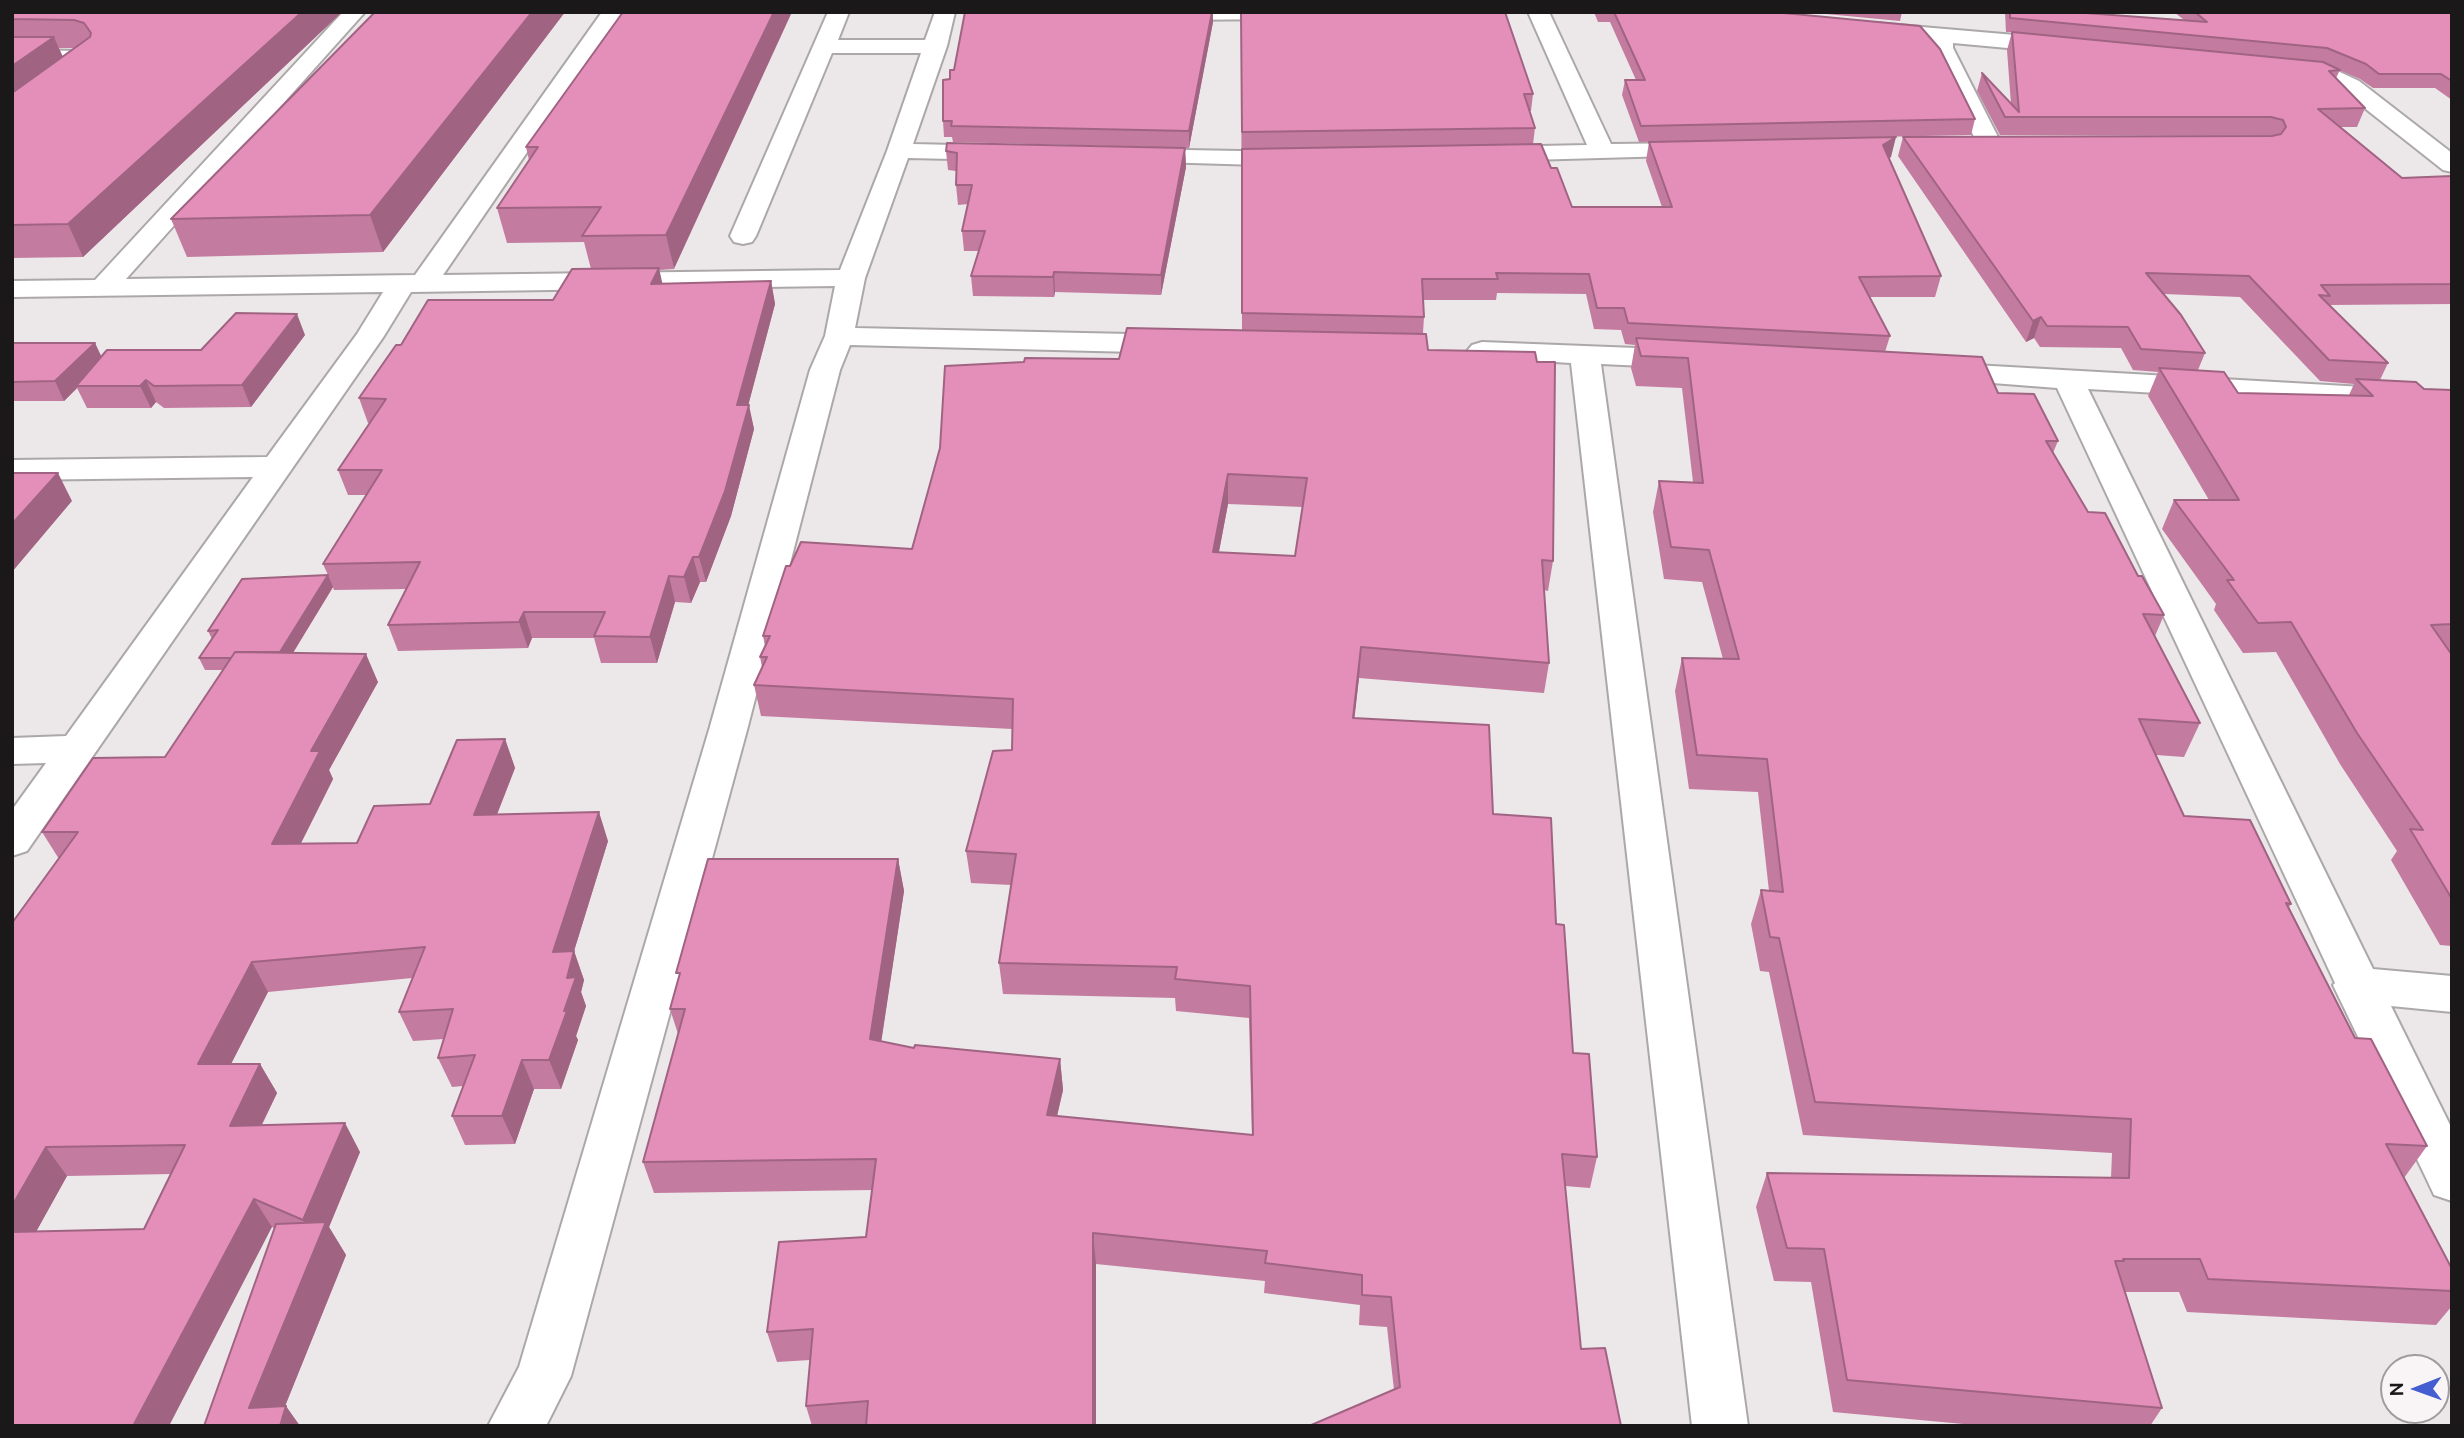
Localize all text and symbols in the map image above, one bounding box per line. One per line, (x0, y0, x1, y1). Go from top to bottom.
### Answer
north arrow (2380, 1354, 2450, 1424)
text: N (2385, 1382, 2407, 1397)

